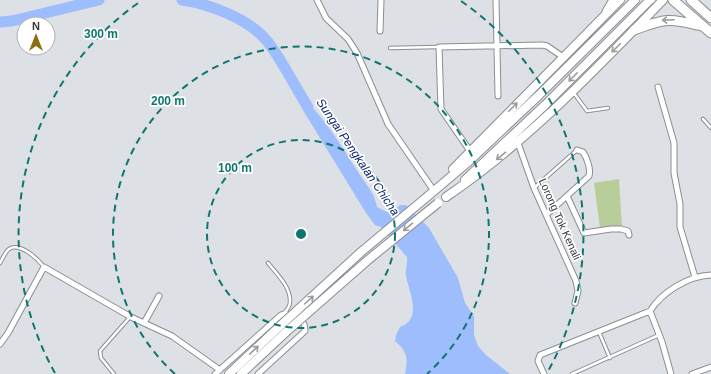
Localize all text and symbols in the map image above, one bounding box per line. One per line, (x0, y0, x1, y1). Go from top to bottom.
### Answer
north arrow (16, 16, 56, 56)
one-way arrow (662, 16, 675, 24)
text: N (32, 20, 40, 32)
text: 300 m (84, 27, 118, 41)
one-way arrow (611, 43, 621, 53)
one-way arrow (568, 72, 578, 82)
text: 200 m (151, 94, 185, 108)
water label: Sungai Pengkalan Chicha (314, 96, 403, 218)
one-way arrow (508, 103, 518, 112)
one-way arrow (496, 152, 507, 161)
text: 100 m (218, 161, 252, 175)
street label: Lorong Tok Kenali (537, 176, 583, 262)
one-way arrow (403, 223, 414, 232)
centre of rings (294, 227, 308, 241)
one-way arrow (304, 295, 314, 304)
one-way arrow (249, 346, 259, 355)

